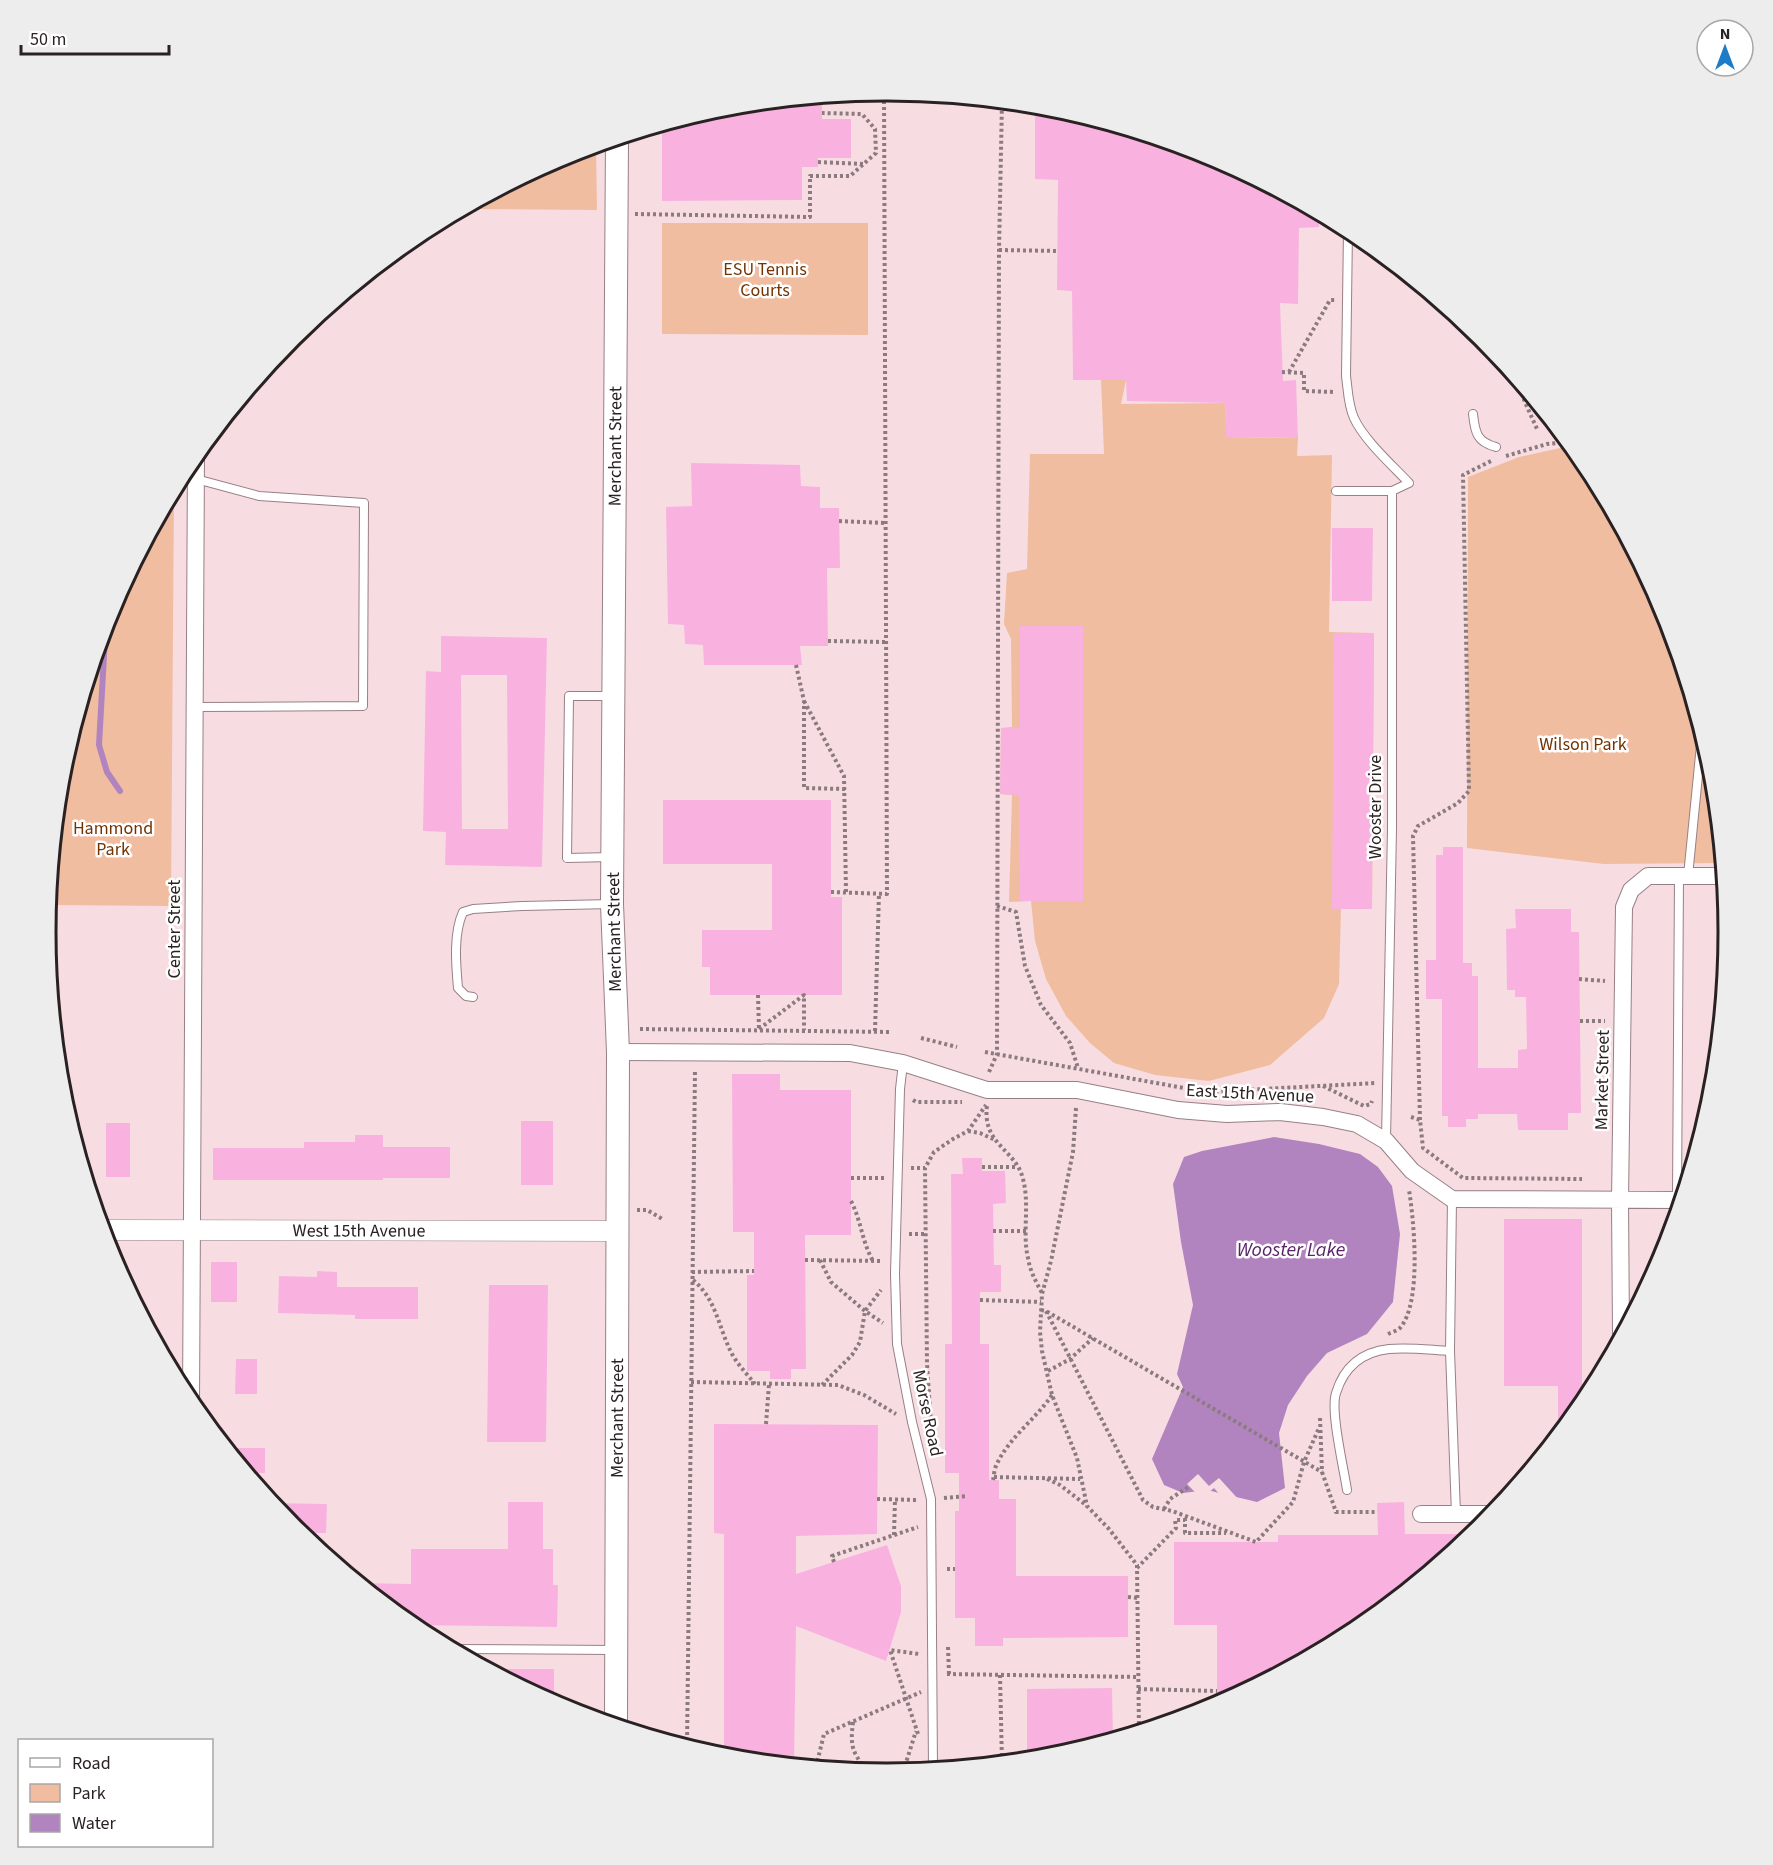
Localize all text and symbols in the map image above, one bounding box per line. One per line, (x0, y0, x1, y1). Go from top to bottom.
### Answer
scale bar (21, 18, 170, 56)
north arrow (1695, 18, 1755, 78)
text: N (1720, 23, 1730, 45)
text: 50 m (30, 27, 66, 52)
park label: ESU Tennis Courts (723, 257, 807, 303)
street label: Merchant Street (603, 386, 628, 506)
park label: Wilson Park (1539, 732, 1627, 757)
street label: Wooster Drive (1363, 755, 1388, 859)
park label: Hammond Park (73, 816, 153, 862)
street label: Merchant Street (601, 872, 628, 992)
street label: Center Street (162, 880, 187, 978)
street label: Market Street (1589, 1030, 1616, 1130)
street label: East 15th Avenue (1185, 1078, 1315, 1109)
street label: West 15th Avenue (293, 1218, 426, 1244)
water label: Wooster Lake (1237, 1236, 1345, 1264)
street label: Merchant Street (605, 1358, 630, 1478)
street label: Morse Road (906, 1368, 949, 1459)
legend (18, 1739, 213, 1847)
text: Road (72, 1751, 111, 1776)
text: Park (72, 1781, 106, 1806)
text: Water (72, 1811, 116, 1836)

